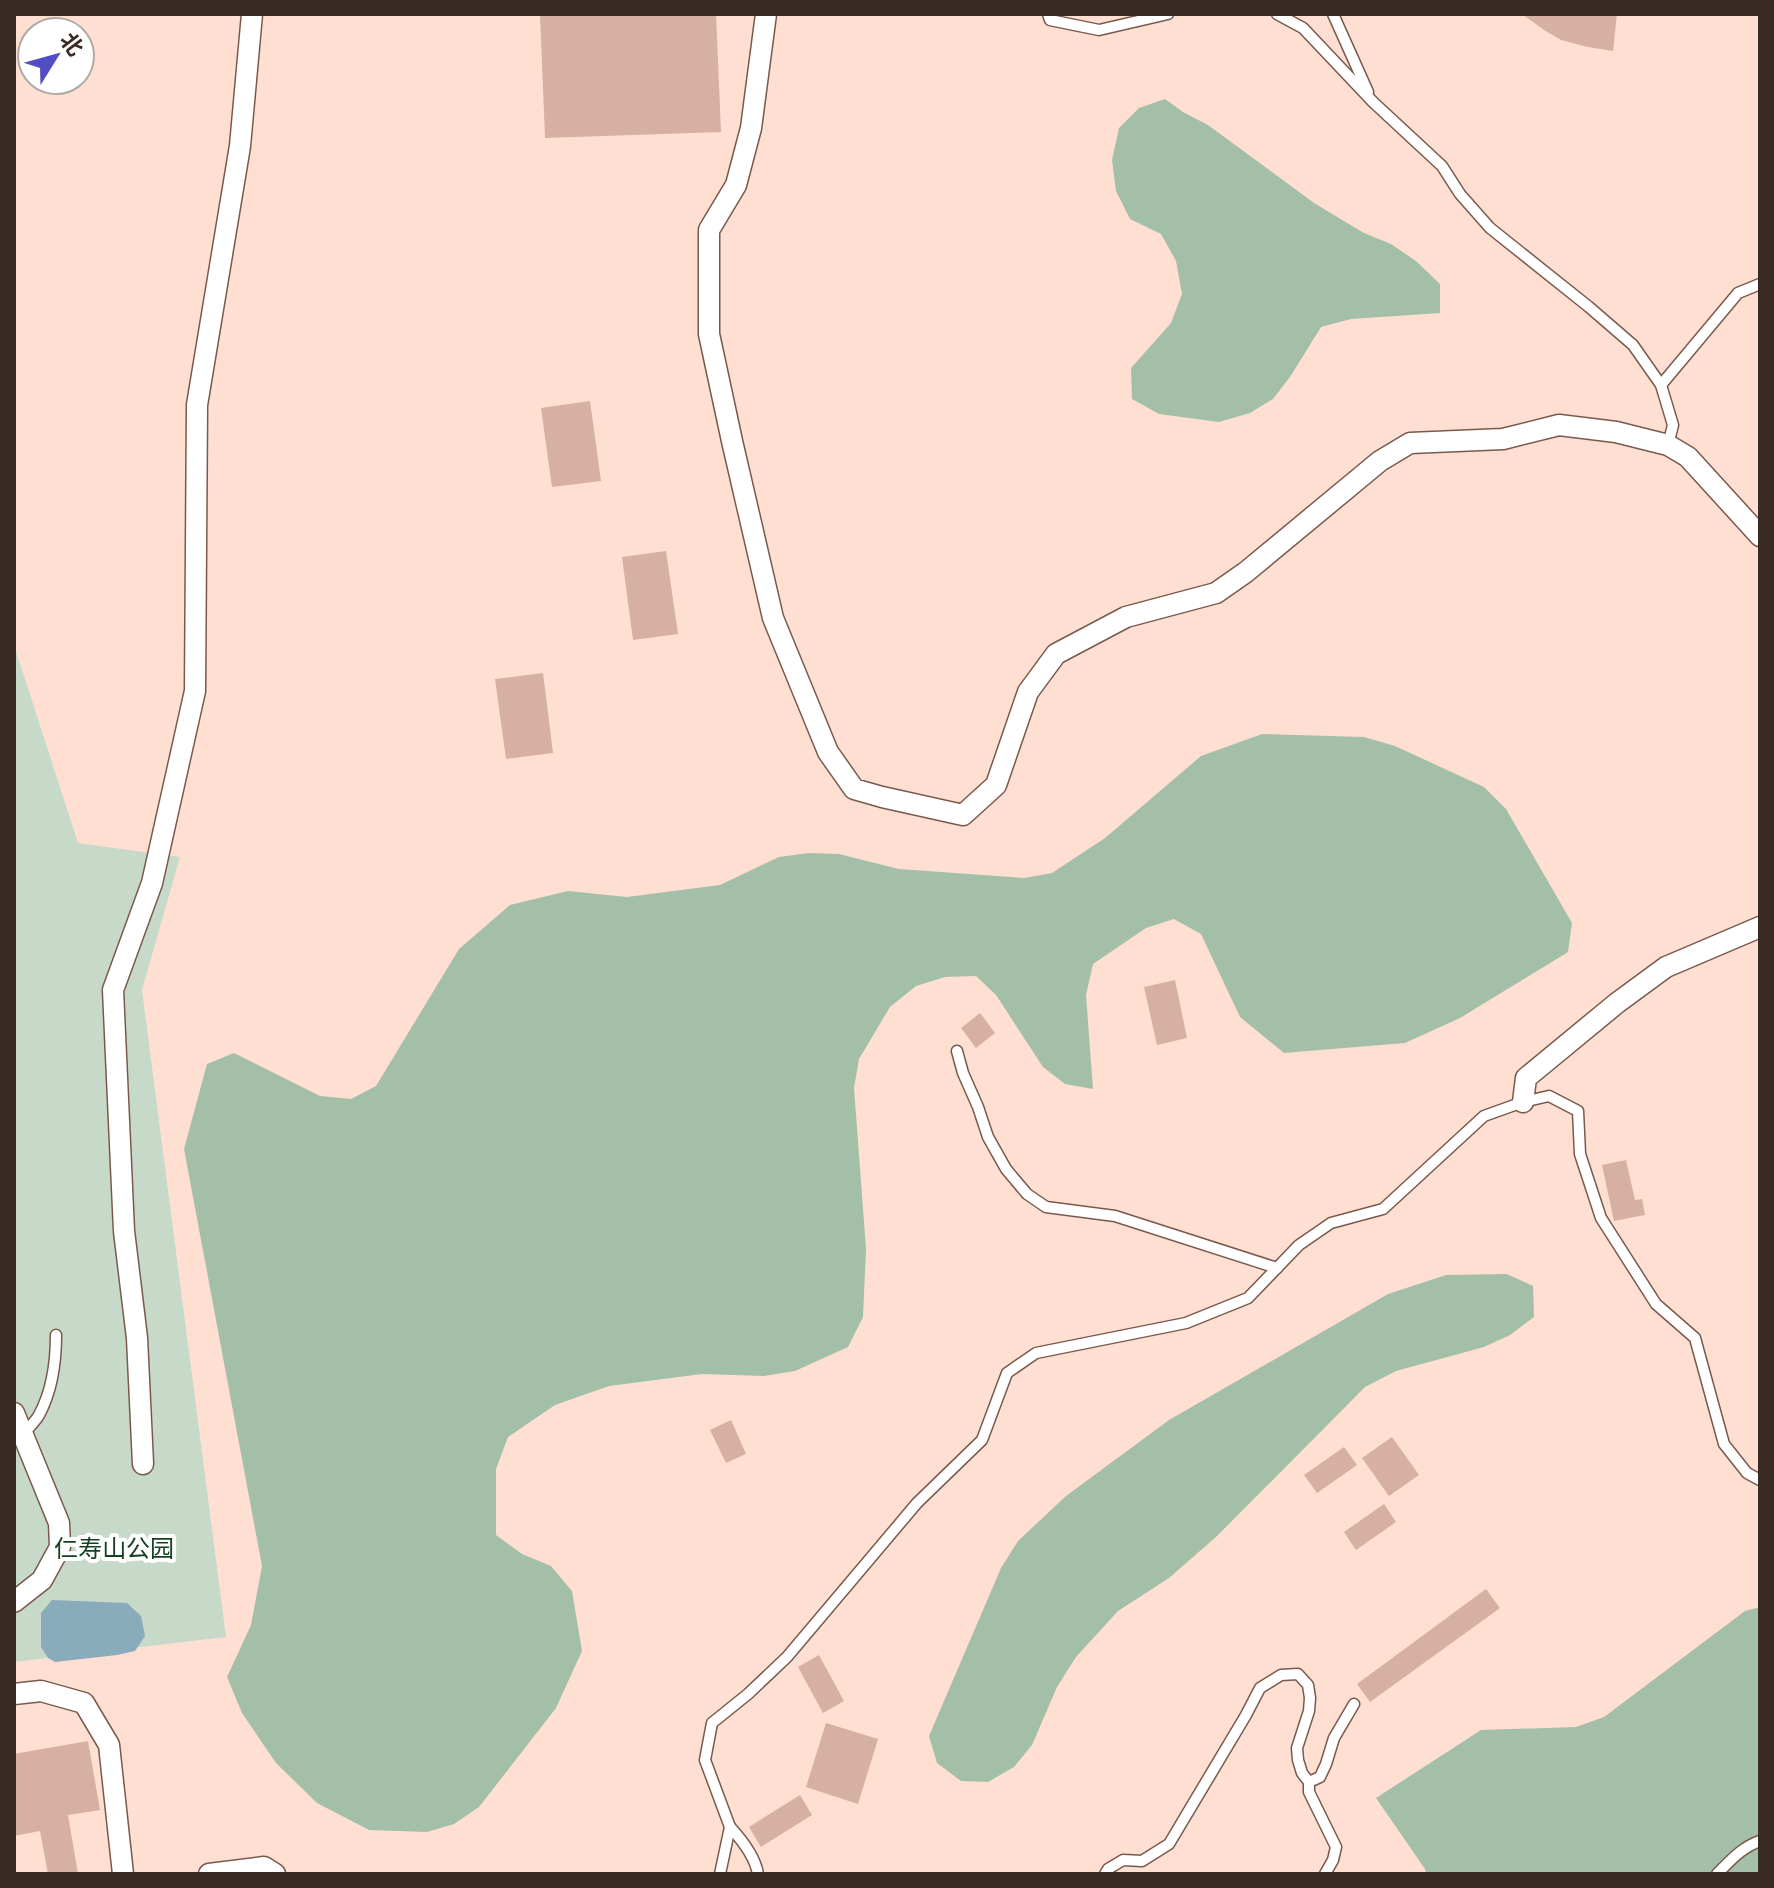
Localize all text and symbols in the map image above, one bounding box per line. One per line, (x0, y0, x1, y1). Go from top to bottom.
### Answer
north arrow (16, 16, 96, 96)
text: 北 (56, 27, 89, 60)
park label: 仁寿山公园 (54, 1535, 174, 1562)

